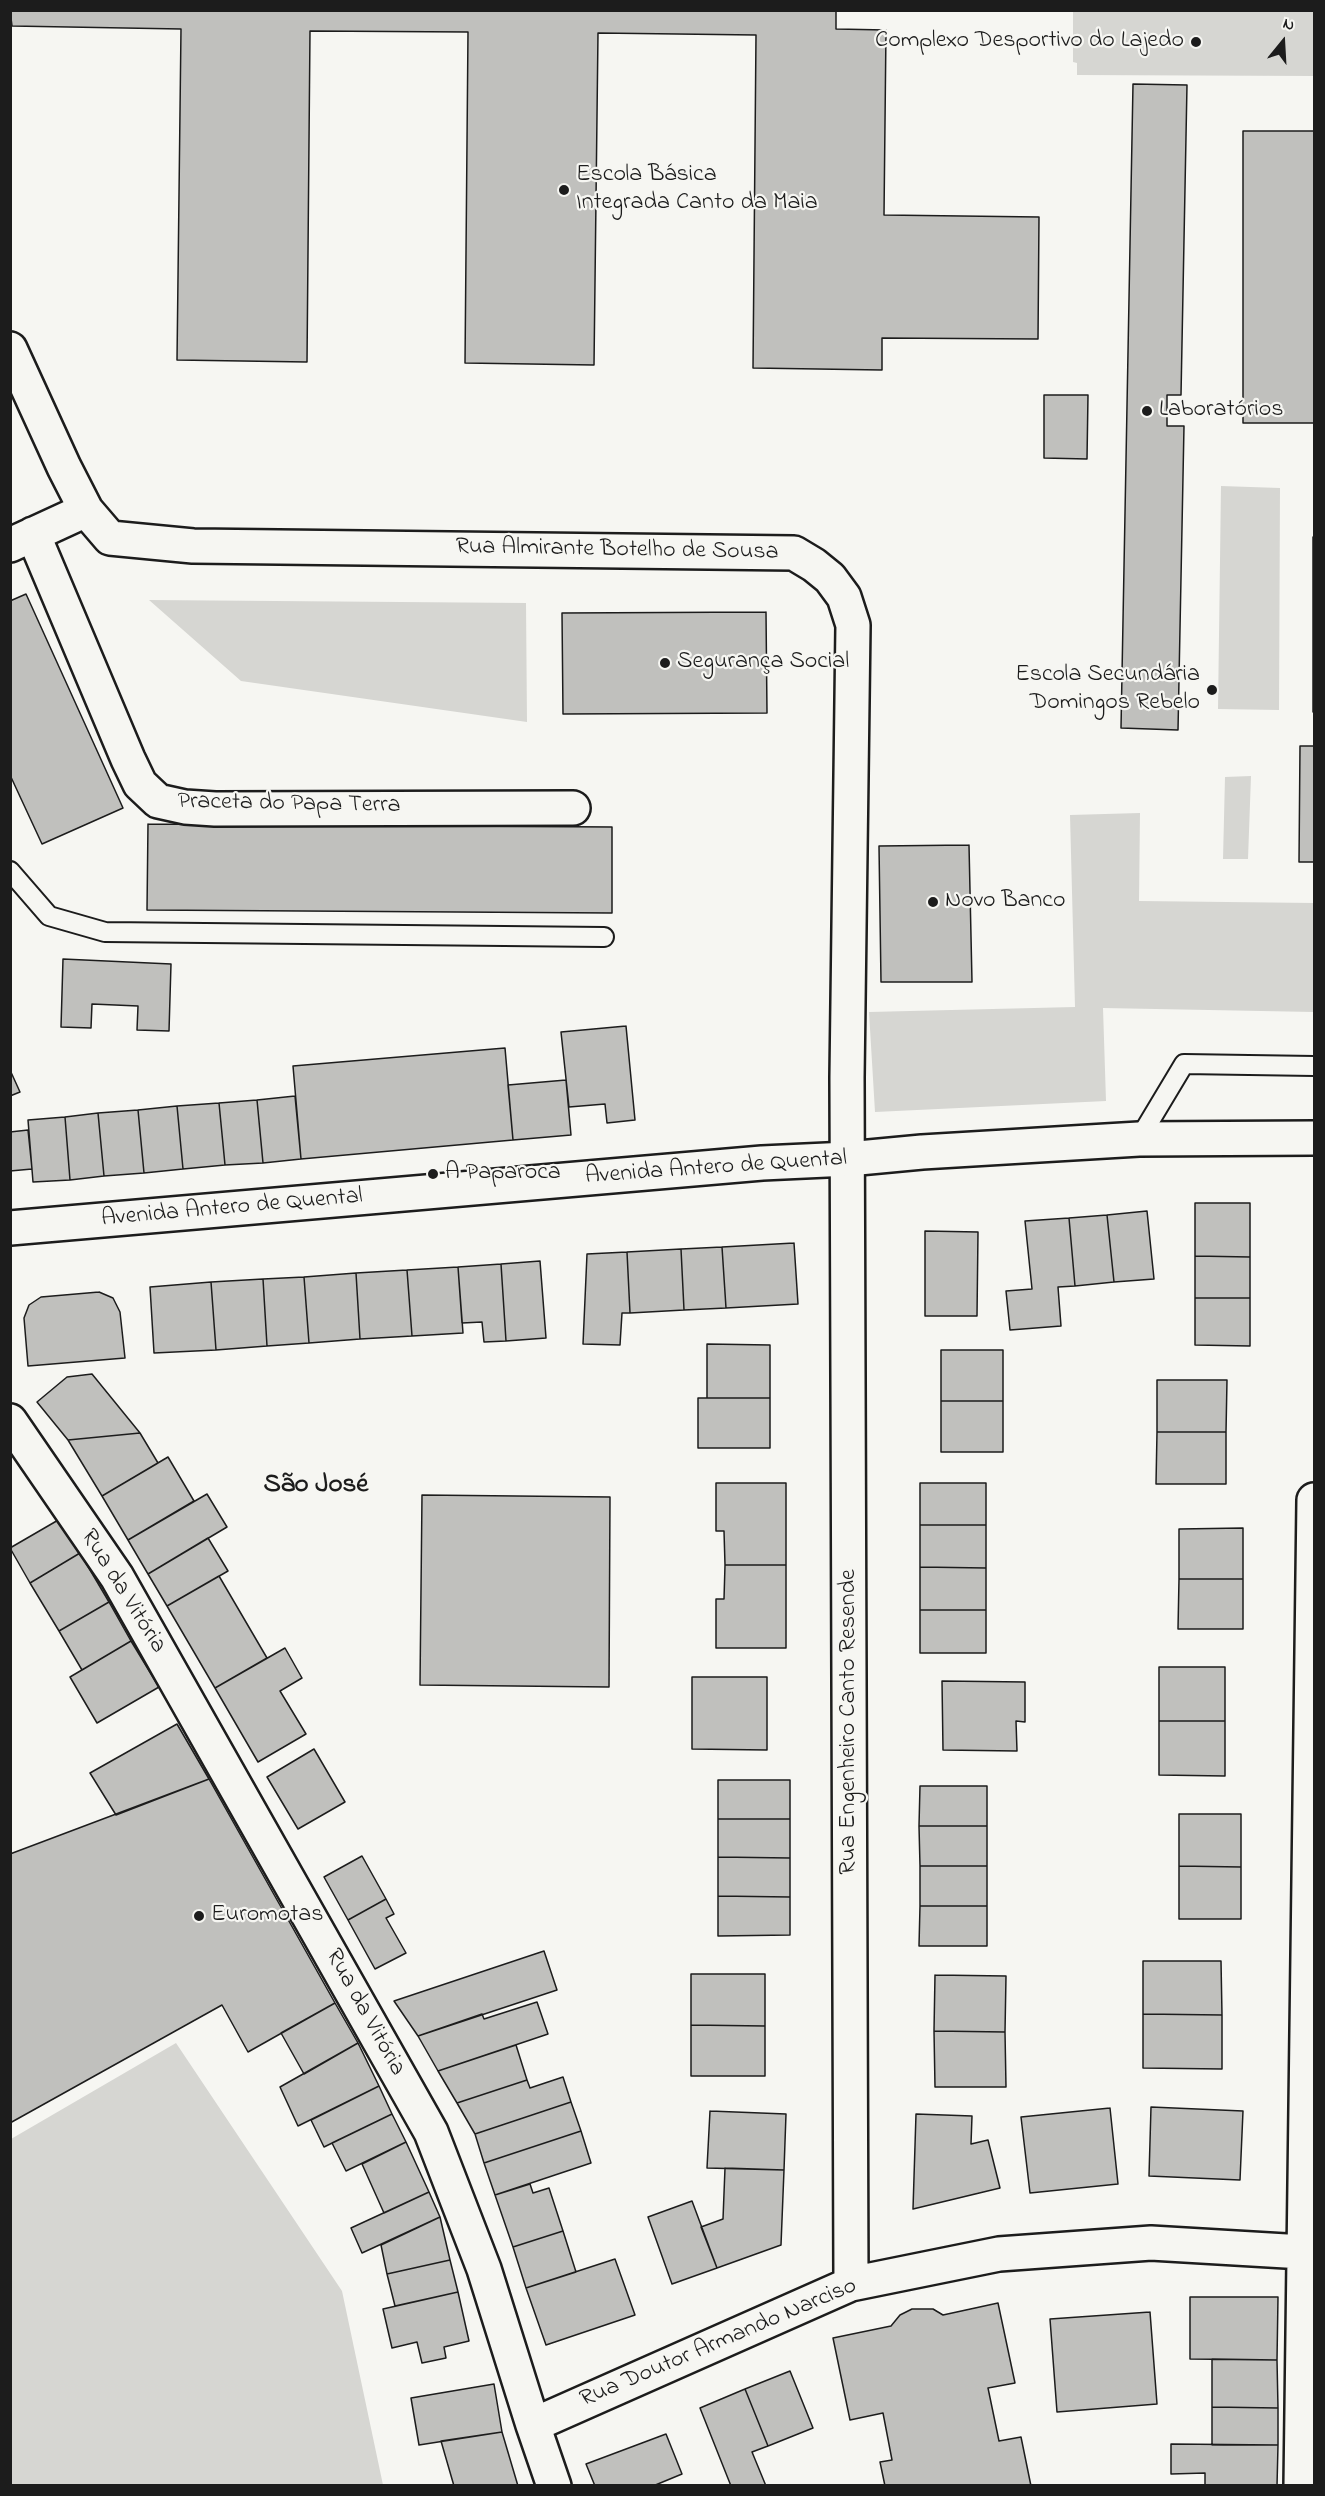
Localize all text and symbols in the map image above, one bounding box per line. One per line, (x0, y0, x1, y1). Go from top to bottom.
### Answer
north arrow (1253, 12, 1313, 72)
text: N (1280, 12, 1297, 38)
place label: Complexo Desportivo do Lajedo (875, 28, 1184, 56)
marker: Complexo Desportivo do Lajedo (1189, 35, 1203, 49)
place label: Escola Básica Integrada Canto da Maia (576, 162, 818, 218)
marker: Escola Básica Integrada Canto da Maia (557, 183, 571, 197)
place label: Laboratórios (1159, 397, 1283, 425)
marker: Laboratórios (1140, 404, 1154, 418)
street label: Rua Almirante Botelho de Sousa (455, 534, 779, 568)
place label: Segurança Social (677, 649, 849, 677)
marker: Segurança Social (658, 656, 672, 670)
place label: Escola Secundária Domingos Rebelo (1015, 662, 1200, 718)
marker: Escola Secundária Domingos Rebelo (1205, 683, 1219, 697)
street label: Praceta do Papa Terra (177, 789, 401, 821)
place label: Novo Banco (945, 888, 1066, 916)
marker: Novo Banco (926, 895, 940, 909)
street label: Avenida Antero de Quental (584, 1145, 848, 1193)
place label: A Paparoca (445, 1160, 561, 1188)
marker: A Paparoca (426, 1167, 440, 1181)
street label: Avenida Antero de Quental (100, 1183, 364, 1235)
district label: São José (264, 1471, 368, 1503)
street label: Rua da Vitória (73, 1525, 171, 1659)
street label: Rua Engenheiro Canto Resende (836, 1569, 864, 1875)
place label: Euromotas (211, 1902, 323, 1930)
marker: Euromotas (192, 1909, 206, 1923)
street label: Rua da Vitória (317, 1945, 411, 2081)
street label: Rua Doutor Armando Narciso (576, 2273, 862, 2415)

